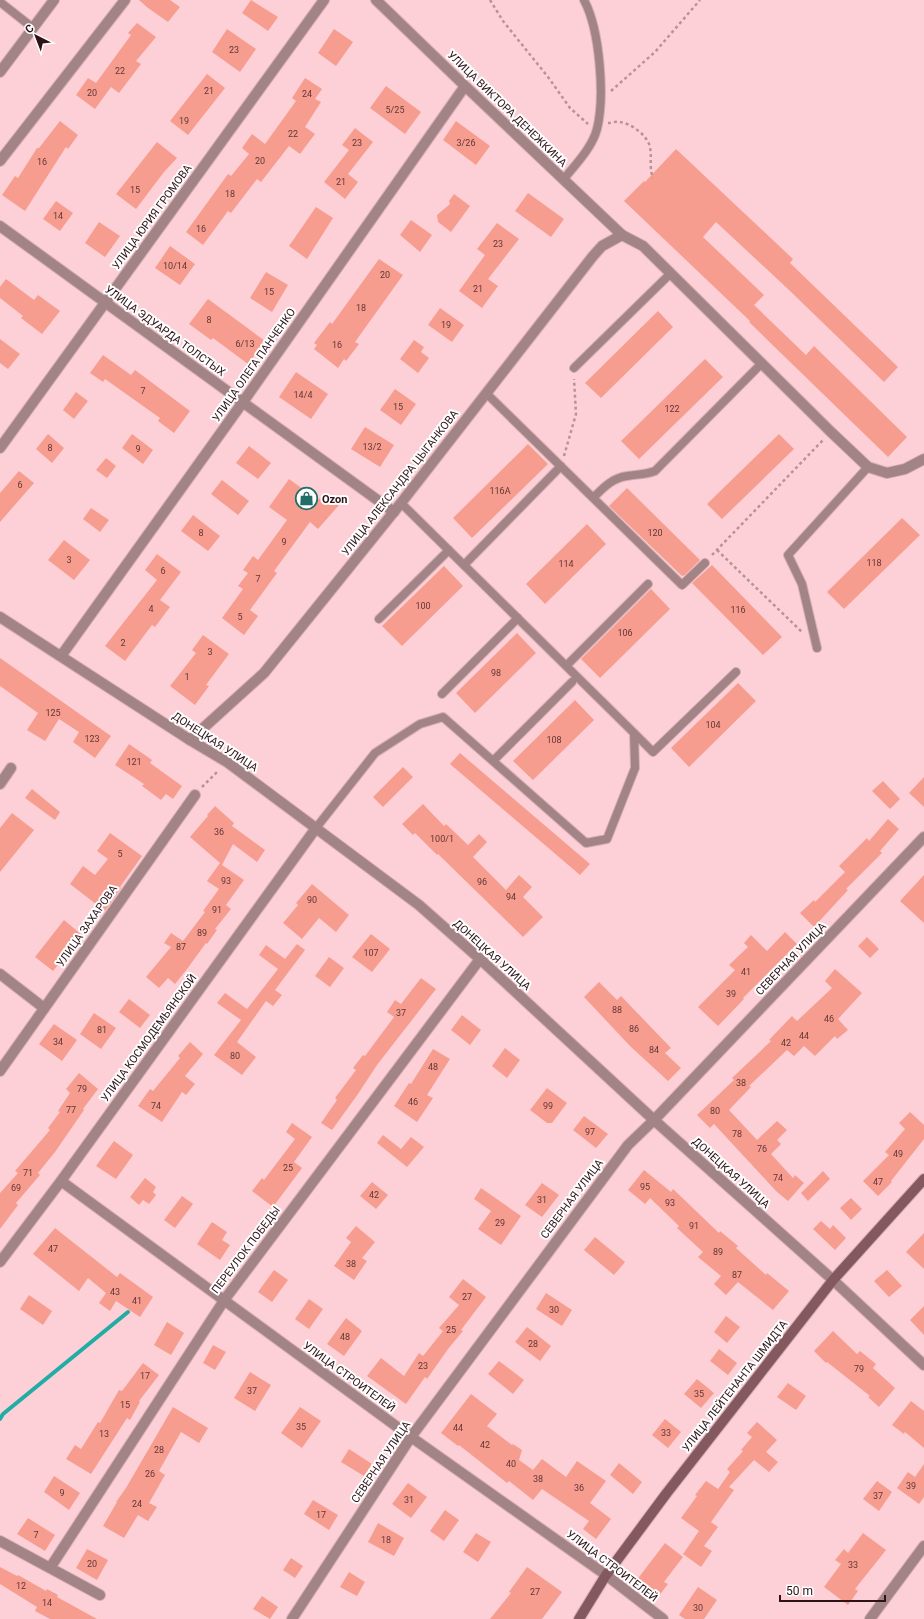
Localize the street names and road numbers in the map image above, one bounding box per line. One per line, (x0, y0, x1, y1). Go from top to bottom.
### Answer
street label: УЛИЦА ВИКТОРА ДЕНЕЖКИНА (445, 48, 570, 170)
street label: УЛИЦА ЮРИЯ ГРОМОВА (110, 161, 195, 272)
street label: УЛИЦА ЭДУАРДА ТОЛСТЫХ (102, 283, 228, 379)
street label: УЛИЦА ОЛЕГА ПАНЧЕНКО (210, 306, 298, 424)
street label: УЛИЦА АЛЕКСАНДРА ЦЫГАНКОВА (339, 407, 461, 558)
street label: ДОНЕЦКАЯ УЛИЦА (170, 709, 261, 775)
street label: УЛИЦА ЗАХАРОВА (54, 882, 121, 969)
street label: ДОНЕЦКАЯ УЛИЦА (451, 917, 534, 994)
street label: СЕВЕРНАЯ УЛИЦА (753, 919, 830, 998)
street label: УЛИЦА КОСМОДЕМЬЯНСКОЙ (98, 972, 200, 1104)
street label: ДОНЕЦКАЯ УЛИЦА (690, 1135, 773, 1212)
street label: СЕВЕРНАЯ УЛИЦА (538, 1156, 607, 1241)
street label: ПЕРЕУЛОК ПОБЕДЫ (209, 1204, 283, 1296)
street label: УЛИЦА ЛЕЙТЕНАНТА ШМИДТА (680, 1317, 791, 1454)
street label: УЛИЦА СТРОИТЕЛЕЙ (300, 1339, 398, 1415)
street label: СЕВЕРНАЯ УЛИЦА (349, 1418, 414, 1505)
street label: УЛИЦА СТРОИТЕЛЕЙ (564, 1527, 660, 1605)

